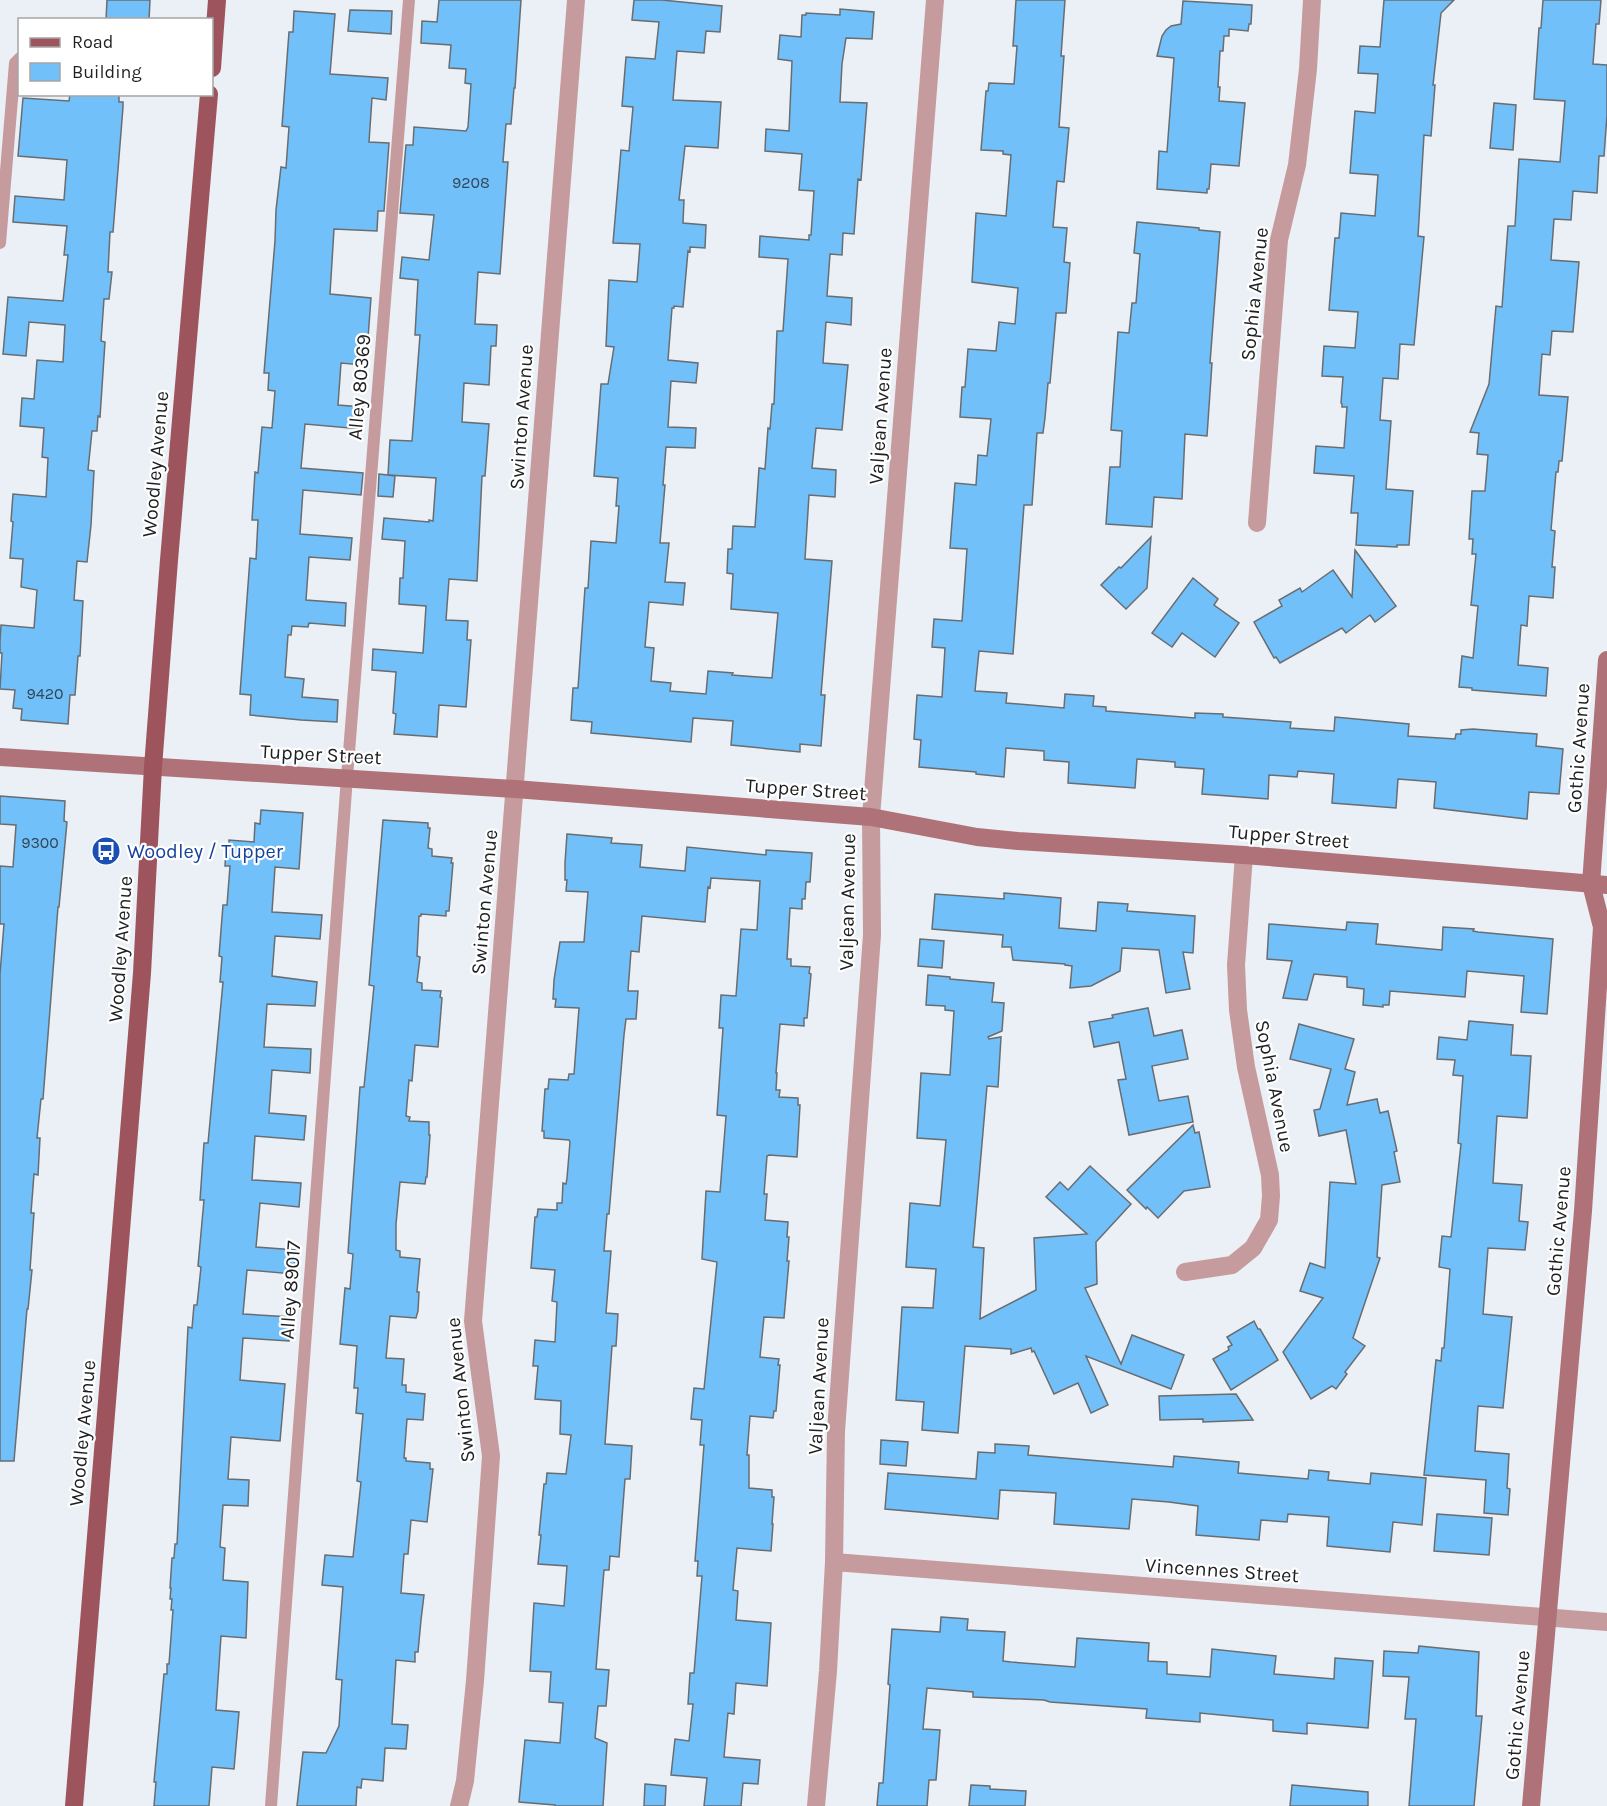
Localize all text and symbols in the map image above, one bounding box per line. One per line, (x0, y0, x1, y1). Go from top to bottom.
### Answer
legend (18, 18, 213, 96)
text: Road (72, 31, 113, 53)
text: Building (72, 61, 142, 83)
house number: 9208 (452, 173, 490, 192)
street label: Sophia Avenue (1236, 226, 1273, 362)
street label: Alley 80369 (343, 333, 376, 441)
street label: Swinton Avenue (505, 344, 538, 491)
street label: Valjean Avenue (864, 347, 897, 485)
street label: Woodley Avenue (138, 390, 173, 538)
street label: Gothic Avenue (1562, 682, 1595, 814)
house number: 9420 (27, 684, 63, 703)
street label: Tupper Street (260, 740, 383, 769)
street label: Tupper Street (745, 774, 868, 805)
street label: Tupper Street (1228, 820, 1351, 853)
street label: Swinton Avenue (467, 828, 502, 976)
house number: 9300 (21, 833, 59, 852)
street label: Valjean Avenue (835, 833, 860, 971)
bus stop icon: Woodley / Tupper (90, 835, 122, 867)
place label: Woodley / Tupper (127, 840, 284, 863)
street label: Woodley Avenue (104, 875, 137, 1023)
street label: Sophia Avenue (1250, 1018, 1299, 1154)
street label: Gothic Avenue (1541, 1165, 1576, 1297)
street label: Alley 89017 (276, 1239, 305, 1340)
street label: Swinton Avenue (441, 1316, 480, 1464)
street label: Valjean Avenue (803, 1317, 834, 1455)
street label: Woodley Avenue (65, 1359, 100, 1507)
street label: Vincennes Street (1144, 1554, 1300, 1587)
street label: Gothic Avenue (1500, 1649, 1535, 1781)

